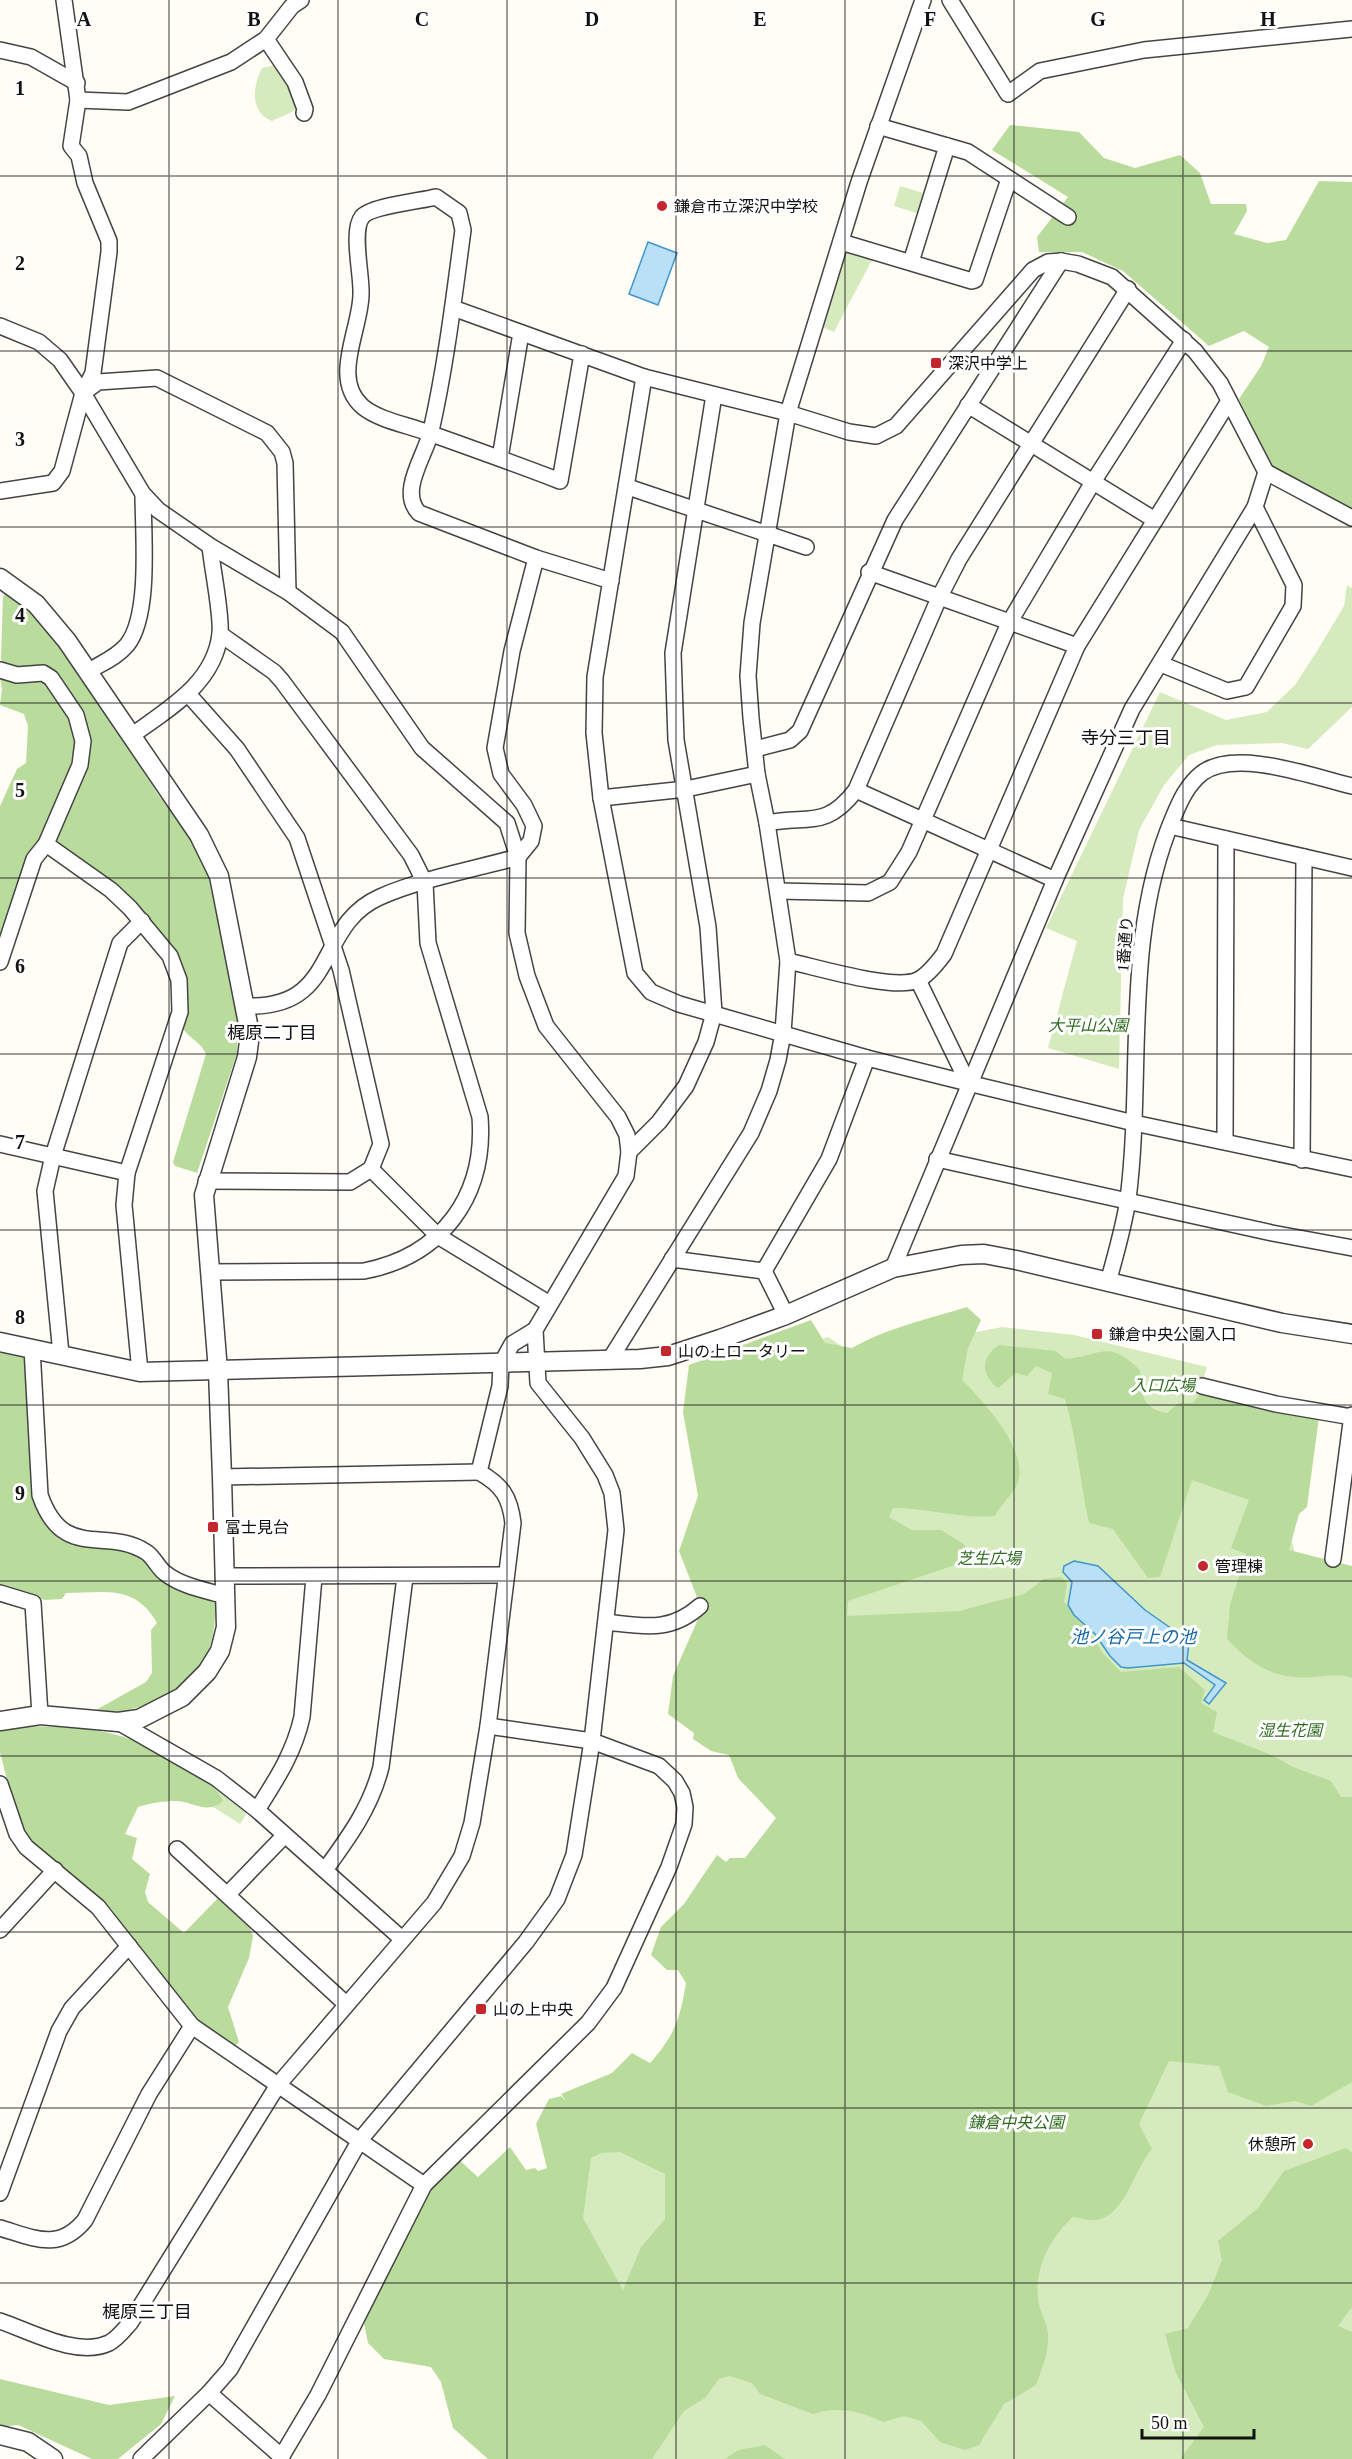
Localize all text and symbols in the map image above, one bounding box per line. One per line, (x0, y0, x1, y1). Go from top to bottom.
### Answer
text: A (77, 8, 92, 30)
text: B (247, 8, 261, 30)
text: C (415, 8, 429, 30)
text: D (585, 8, 599, 30)
text: E (753, 8, 767, 30)
text: F (924, 8, 936, 30)
text: G (1090, 8, 1106, 30)
text: H (1260, 8, 1276, 30)
text: 1 (15, 77, 25, 99)
place label: 鎌倉市立深沢中学校 (674, 198, 818, 215)
marker: 鎌倉市立深沢中学校 (655, 199, 669, 213)
text: 2 (15, 252, 25, 274)
place label: 深沢中学上 (948, 355, 1028, 372)
marker: 深沢中学上 (929, 356, 943, 370)
text: 3 (15, 428, 25, 450)
text: 4 (15, 604, 25, 626)
district label: 寺分三丁目 (1081, 728, 1171, 748)
text: 5 (15, 779, 25, 801)
street label: 1番通り (1114, 915, 1136, 973)
text: 6 (15, 955, 25, 977)
park label: 大平山公園 (1048, 1017, 1130, 1034)
district label: 梶原二丁目 (227, 1023, 317, 1043)
text: 7 (15, 1131, 25, 1153)
text: 8 (15, 1306, 25, 1328)
place label: 鎌倉中央公園入口 (1109, 1326, 1237, 1343)
marker: 鎌倉中央公園入口 (1090, 1327, 1104, 1341)
place label: 山の上ロータリー (678, 1343, 806, 1360)
marker: 山の上ロータリー (659, 1344, 673, 1358)
park label: 入口広場 (1131, 1377, 1197, 1394)
text: 9 (15, 1482, 25, 1504)
place label: 富士見台 (225, 1519, 289, 1536)
marker: 富士見台 (206, 1520, 220, 1534)
park label: 芝生広場 (957, 1550, 1023, 1567)
place label: 管理棟 (1215, 1558, 1263, 1575)
marker: 管理棟 (1196, 1559, 1210, 1573)
water label: 池ノ谷戸上の池 (1070, 1627, 1198, 1647)
park label: 湿生花園 (1258, 1722, 1324, 1739)
place label: 山の上中央 (493, 2001, 573, 2018)
marker: 山の上中央 (474, 2002, 488, 2016)
park label: 鎌倉中央公園 (968, 2114, 1066, 2131)
place label: 休憩所 (1248, 2135, 1296, 2153)
marker: 休憩所 (1301, 2137, 1315, 2151)
district label: 梶原三丁目 (102, 2302, 192, 2322)
scale bar (1142, 2402, 1254, 2440)
text: 50 m (1151, 2413, 1188, 2433)

